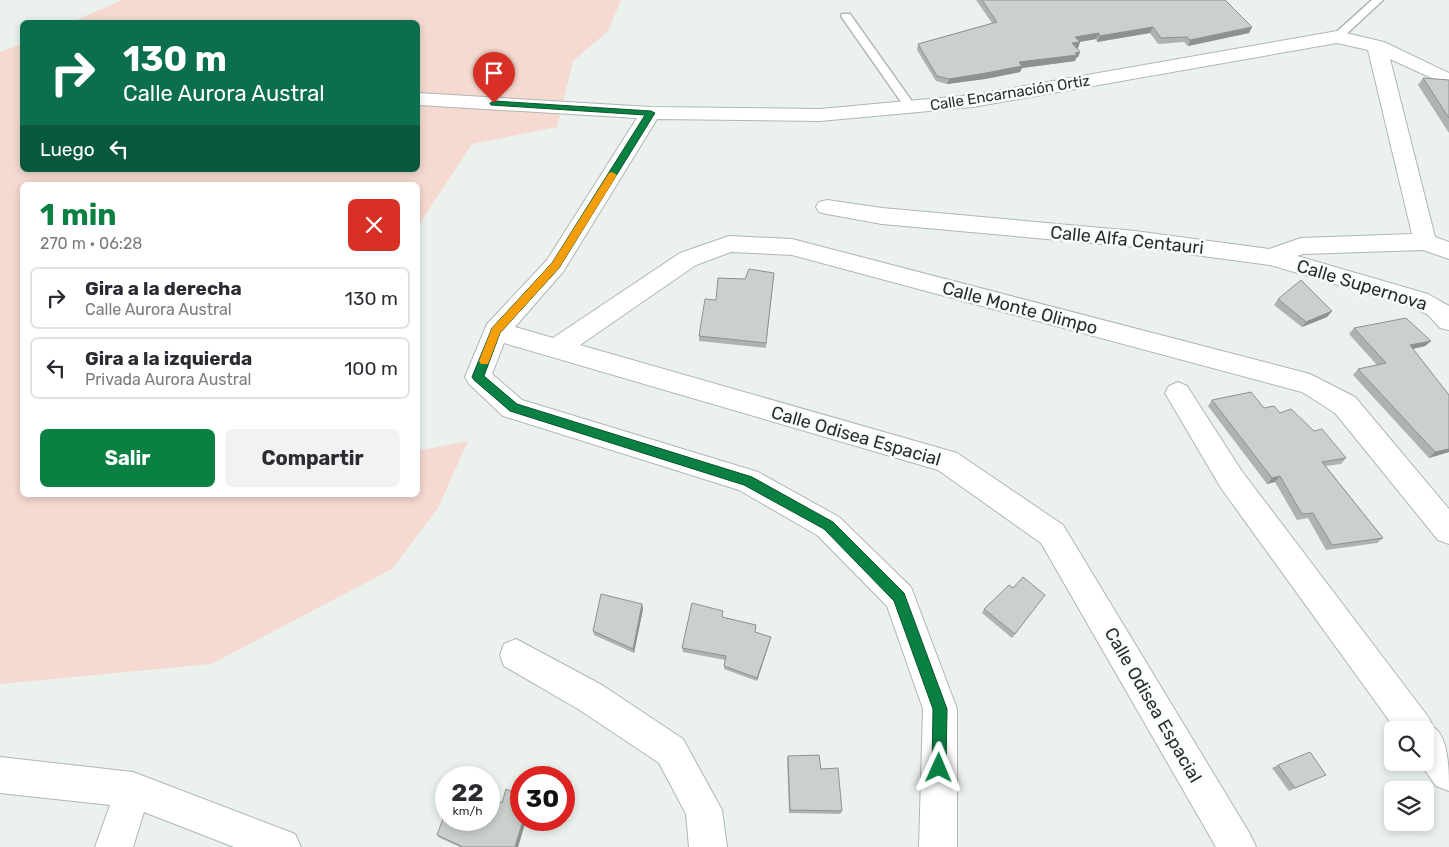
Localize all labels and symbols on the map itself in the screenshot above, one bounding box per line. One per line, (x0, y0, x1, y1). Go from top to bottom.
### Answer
pin (473, 52, 515, 103)
street label: Calle Encarnación Ortiz (929, 71, 1092, 115)
street label: Calle Alfa Centauri (1049, 221, 1205, 259)
street label: Calle Supernova (1294, 255, 1430, 315)
street label: Calle Monte Olimpo (940, 277, 1100, 339)
street label: Calle Odisea Espacial (769, 401, 943, 471)
street label: Calle Odisea Espacial (1100, 624, 1206, 786)
position arrow (912, 741, 964, 793)
speed limit sign: 30 (510, 766, 575, 831)

